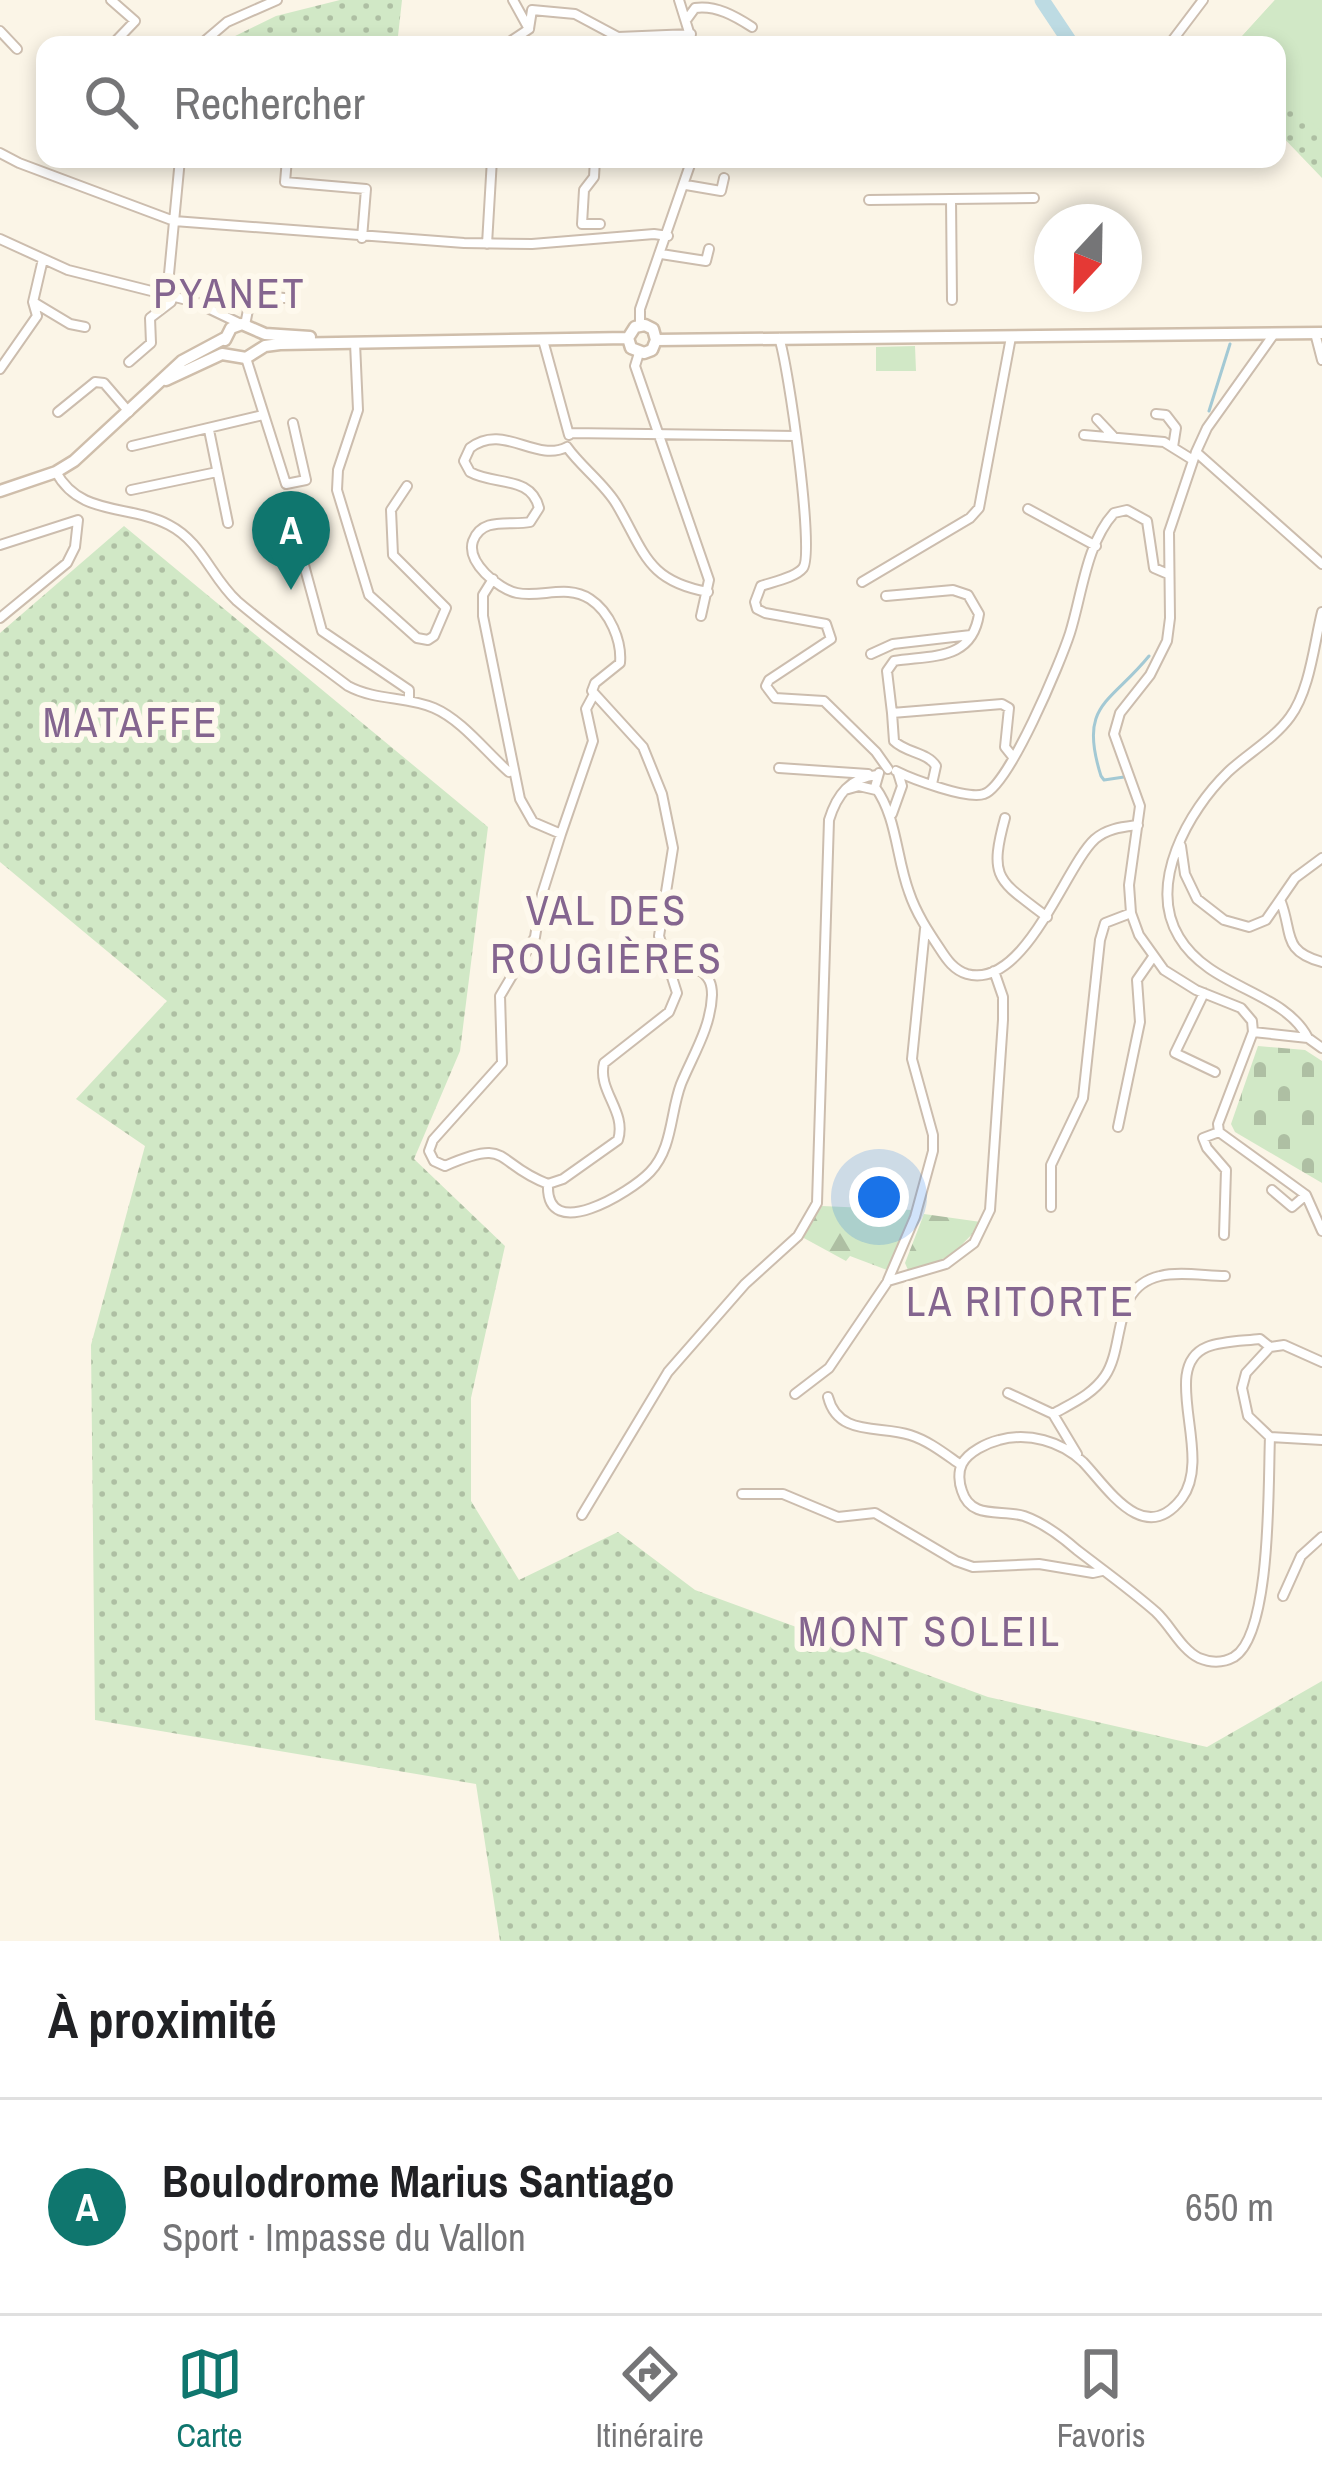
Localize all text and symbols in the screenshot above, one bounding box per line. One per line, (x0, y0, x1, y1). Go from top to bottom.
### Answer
search box (36, 36, 1286, 168)
icon: search (78, 69, 144, 135)
text: Rechercher (174, 72, 365, 133)
north arrow (1034, 204, 1142, 312)
district label: PYANET (153, 265, 307, 321)
pin: A (252, 491, 330, 590)
district label: MATAFFE (43, 694, 219, 750)
district label: VAL DES ROUGIÈRES (490, 882, 724, 986)
your location (849, 1167, 909, 1227)
district label: LA RITORTE (906, 1273, 1136, 1329)
district label: MONT SOLEIL (798, 1603, 1062, 1659)
text: À proximité (48, 1985, 277, 2054)
text: Boulodrome Marius Santiago (162, 2150, 675, 2211)
text: A (75, 2181, 99, 2233)
text: 650 m (1185, 2181, 1274, 2233)
text: Sport · Impasse du Vallon (162, 2211, 526, 2263)
tab: Carte (176, 2341, 243, 2457)
tab: Itinéraire (595, 2341, 704, 2457)
tab: Favoris (1057, 2341, 1146, 2457)

